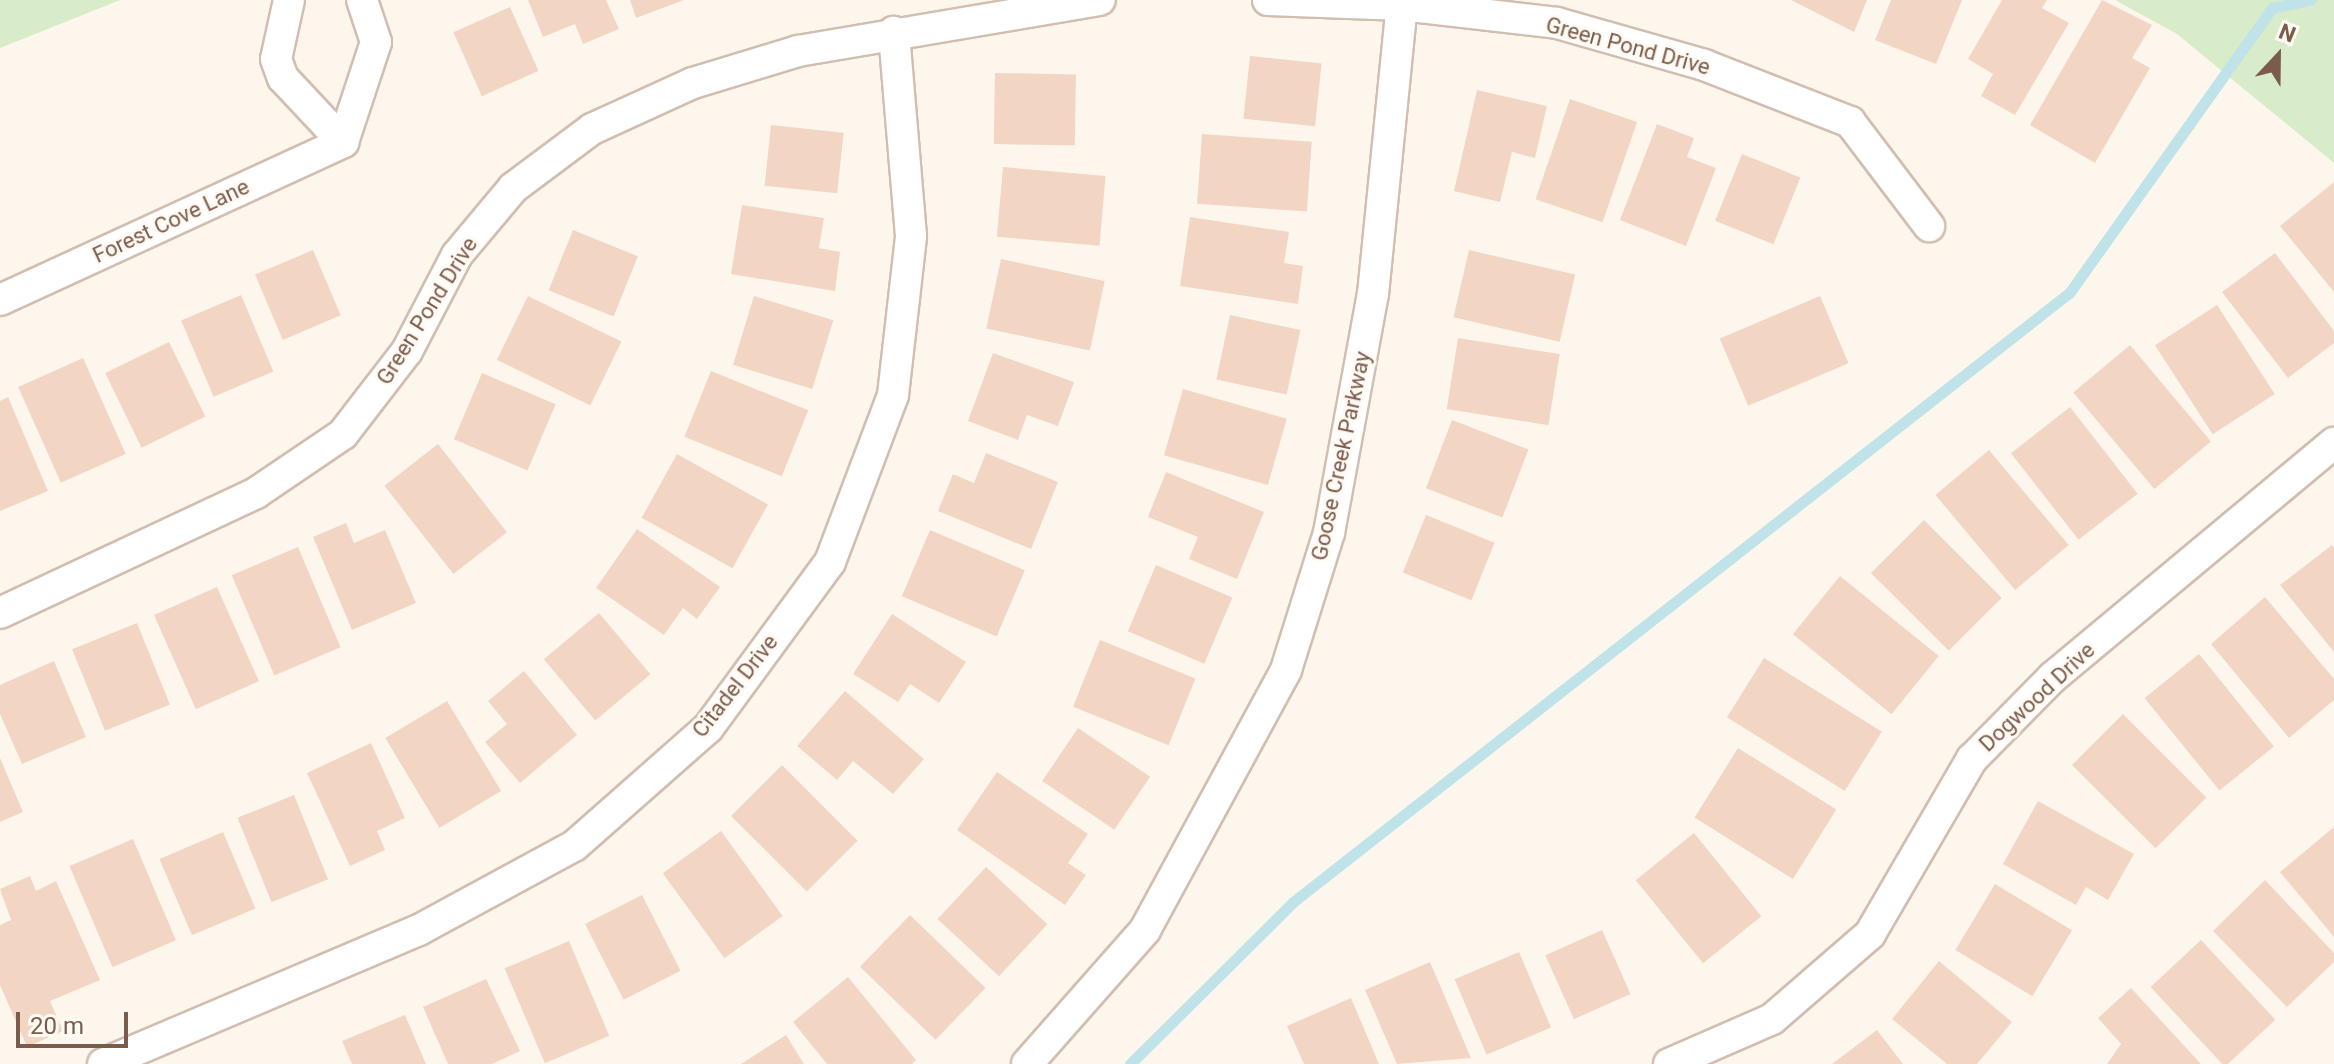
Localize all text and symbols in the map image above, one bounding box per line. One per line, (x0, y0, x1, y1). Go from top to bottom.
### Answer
street label: Green Pond Drive (1543, 11, 1713, 81)
north arrow (2238, 16, 2318, 96)
text: N (2275, 19, 2299, 48)
street label: Forest Cove Lane (89, 173, 253, 269)
street label: Green Pond Drive (371, 232, 483, 390)
street label: Goose Creek Parkway (1306, 349, 1376, 563)
street label: Citadel Drive (687, 629, 783, 743)
street label: Dogwood Drive (1974, 637, 2100, 757)
scale bar (20, 996, 132, 1046)
text: 20 m (30, 1012, 84, 1040)

